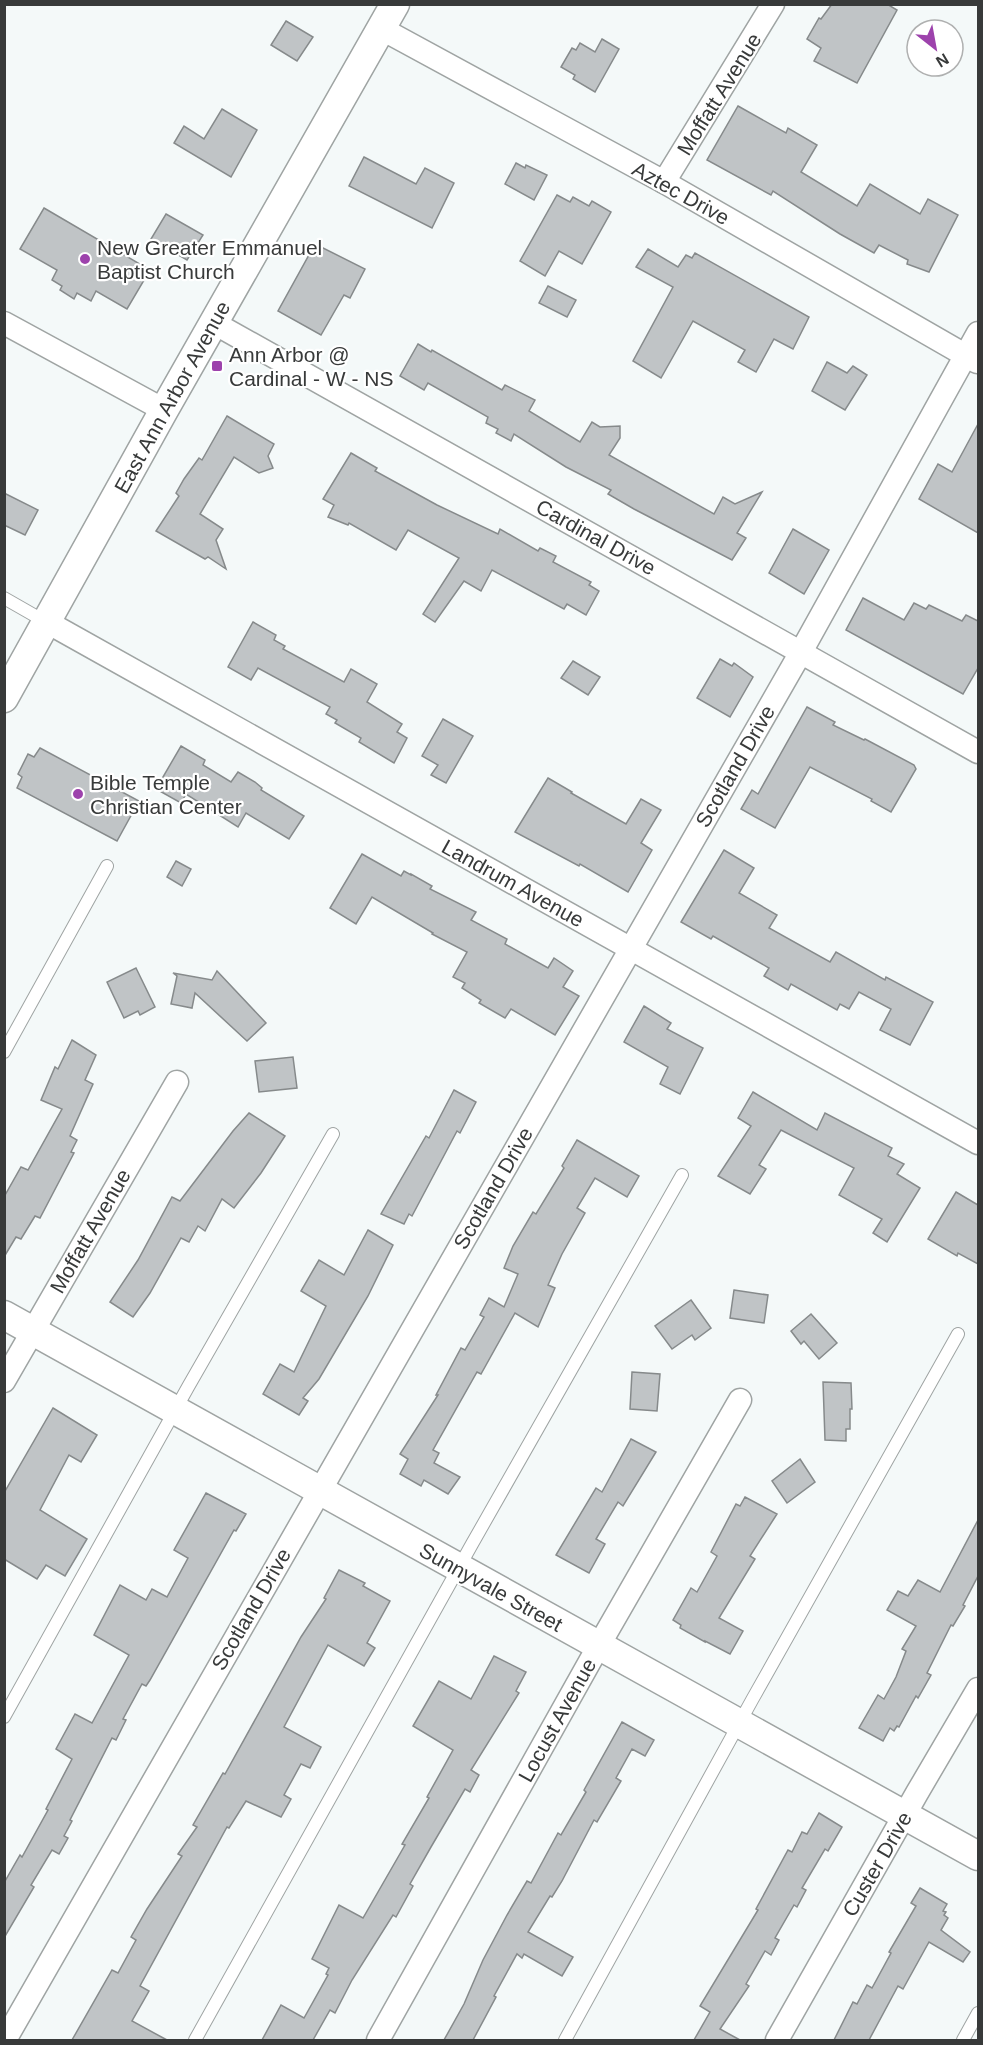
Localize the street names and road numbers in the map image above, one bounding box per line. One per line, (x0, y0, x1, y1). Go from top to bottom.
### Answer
street label: Moffatt Avenue (672, 29, 766, 159)
street label: Aztec Drive (628, 157, 734, 229)
street label: East Ann Arbor Avenue (110, 297, 234, 497)
street label: Cardinal Drive (532, 495, 660, 579)
street label: Scotland Drive (691, 701, 779, 831)
street label: Landrum Avenue (438, 835, 588, 931)
street label: Scotland Drive (449, 1123, 537, 1253)
street label: Moffatt Avenue (45, 1165, 135, 1297)
street label: Sunnyvale Street (415, 1538, 567, 1636)
street label: Scotland Drive (207, 1544, 295, 1674)
street label: Locust Avenue (514, 1654, 600, 1786)
street label: Custer Drive (838, 1808, 916, 1920)

